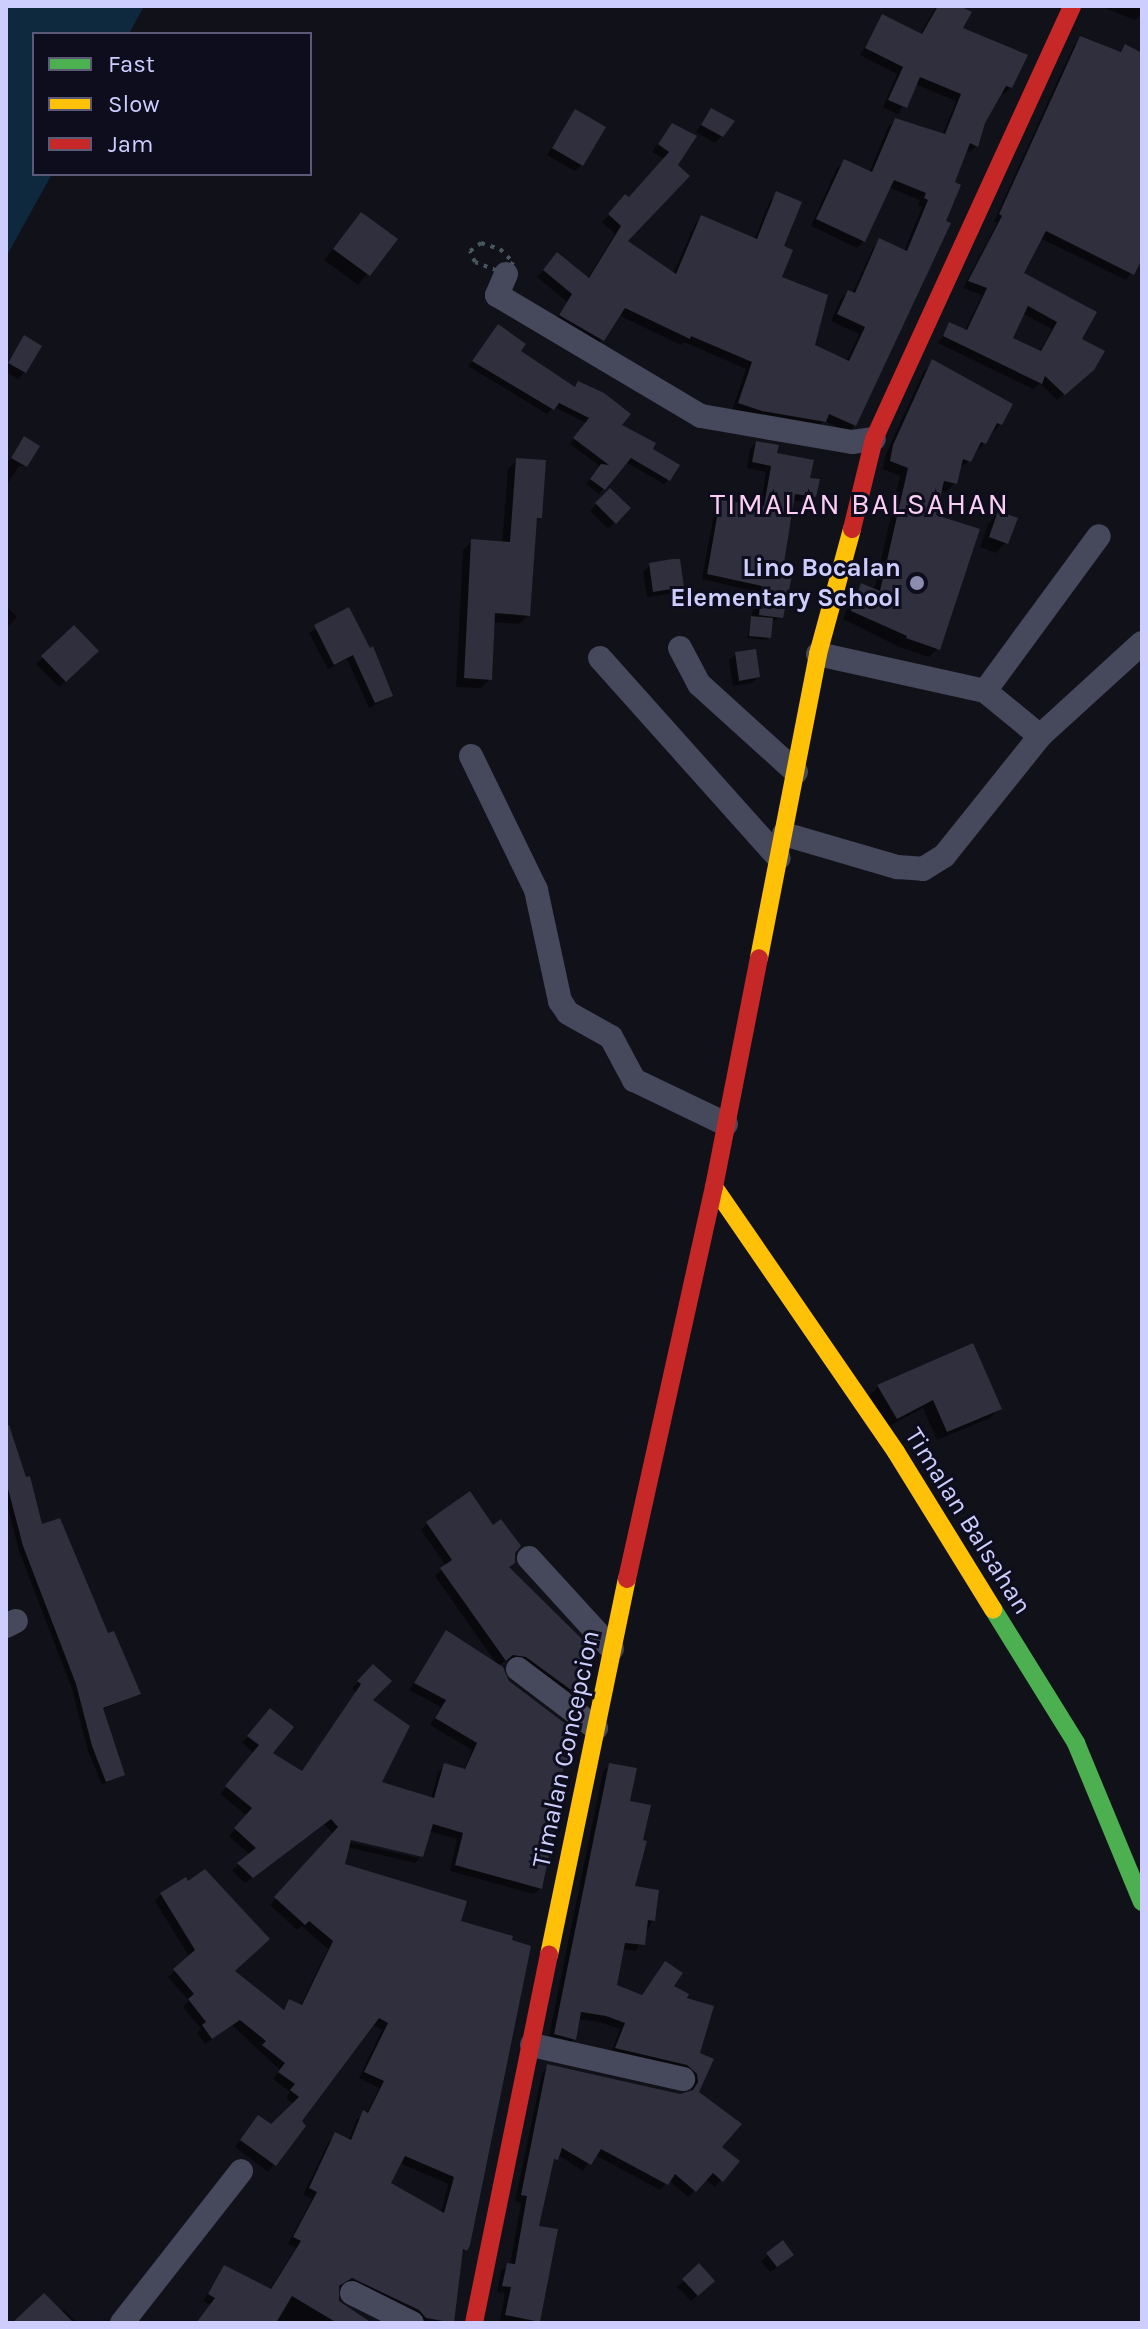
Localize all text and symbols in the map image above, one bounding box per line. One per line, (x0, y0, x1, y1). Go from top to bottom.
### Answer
legend (32, 32, 312, 176)
text: Fast (108, 50, 155, 78)
text: Slow (108, 90, 160, 118)
text: Jam (108, 130, 153, 158)
district label: TIMALAN BALSAHAN (710, 486, 1010, 522)
place label: Lino Bocalan Elementary School (670, 552, 901, 614)
marker: Lino Bocalan Elementary School (908, 574, 926, 592)
street label: Timalan Balsahan (898, 1422, 1038, 1620)
street label: Timalan Concepcion (526, 1628, 606, 1870)

